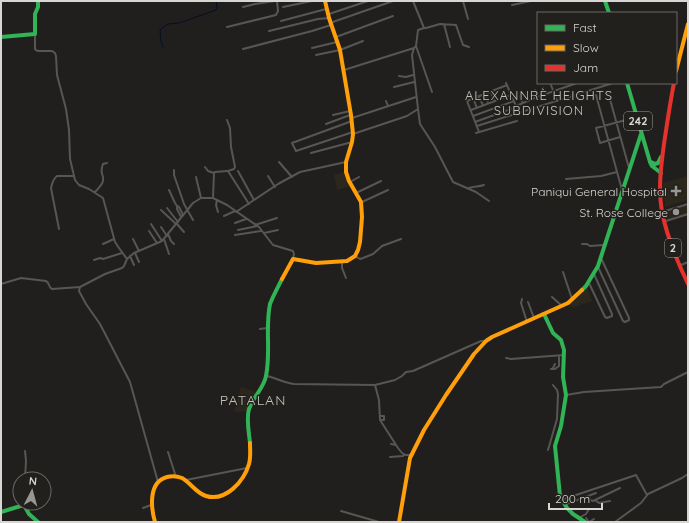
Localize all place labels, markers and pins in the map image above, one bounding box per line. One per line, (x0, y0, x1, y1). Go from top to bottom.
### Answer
place label: Paniqui General Hospital (531, 184, 667, 199)
marker: Paniqui General Hospital (670, 185, 682, 197)
place label: St. Rose College (580, 205, 668, 220)
marker: St. Rose College (671, 207, 681, 217)

